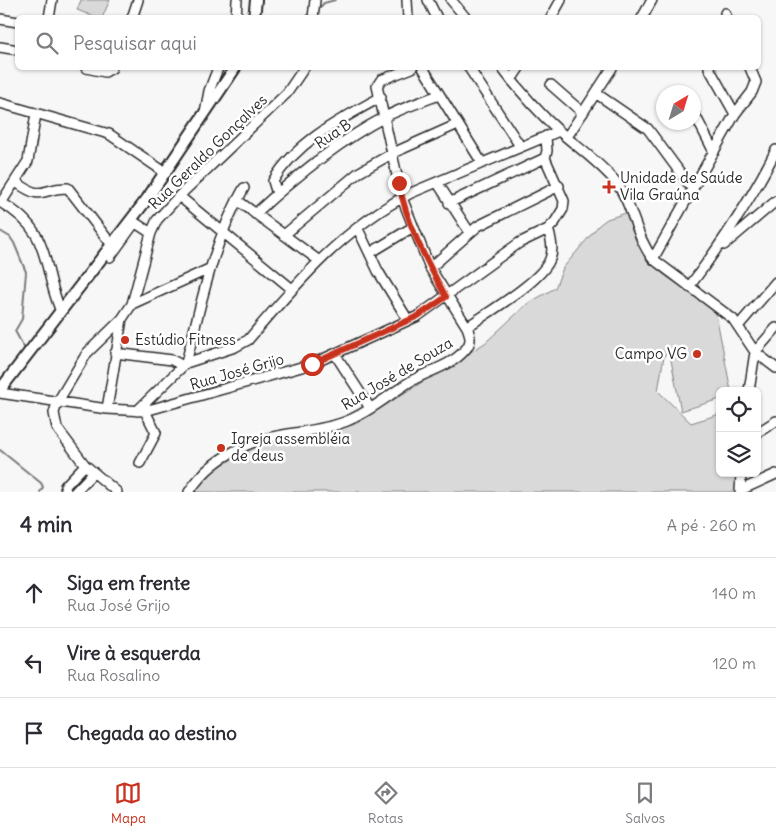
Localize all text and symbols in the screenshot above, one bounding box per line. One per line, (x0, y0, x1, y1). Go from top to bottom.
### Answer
search box (15, 15, 761, 70)
icon: search (33, 29, 61, 57)
text: Pesquisar aqui (73, 31, 197, 55)
north arrow (656, 85, 701, 130)
street label: Rua Geraldo Gonçalves (144, 90, 271, 213)
street label: Rua B (311, 114, 355, 153)
place label: Unidade de Saúde Vila Graúna (620, 168, 743, 204)
route end (388, 172, 411, 195)
marker: Unidade de Saúde Vila Graúna (602, 180, 616, 194)
place label: Estúdio Fitness (135, 330, 236, 349)
street label: Rua José de Souza (338, 333, 456, 414)
marker: Estúdio Fitness (119, 334, 131, 346)
place label: Campo VG (615, 344, 687, 363)
marker: Campo VG (691, 348, 703, 360)
street label: Rua José Grijo (188, 349, 286, 394)
route start (301, 353, 324, 376)
map controls (716, 387, 761, 477)
button: locate (716, 387, 761, 432)
place label: Igreja assembléia de deus (231, 429, 350, 465)
button: layers (716, 432, 761, 477)
marker: Igreja assembléia de deus (215, 442, 227, 454)
text: 4 min (20, 511, 72, 538)
text: A pé · 260 m (667, 515, 756, 535)
text: Siga em frente (67, 571, 190, 595)
icon: ahead (20, 579, 48, 607)
text: 140 m (712, 583, 756, 603)
text: Rua José Grijo (67, 595, 170, 615)
text: Vire à esquerda (67, 641, 201, 665)
icon: left (20, 649, 48, 677)
text: 120 m (713, 653, 756, 673)
text: Rua Rosalino (67, 665, 160, 685)
icon: arrive (20, 719, 48, 747)
text: Chegada ao destino (67, 721, 237, 745)
tab: Mapa (111, 779, 146, 827)
tab: Rotas (368, 779, 403, 827)
tab: Salvos (625, 779, 665, 827)

